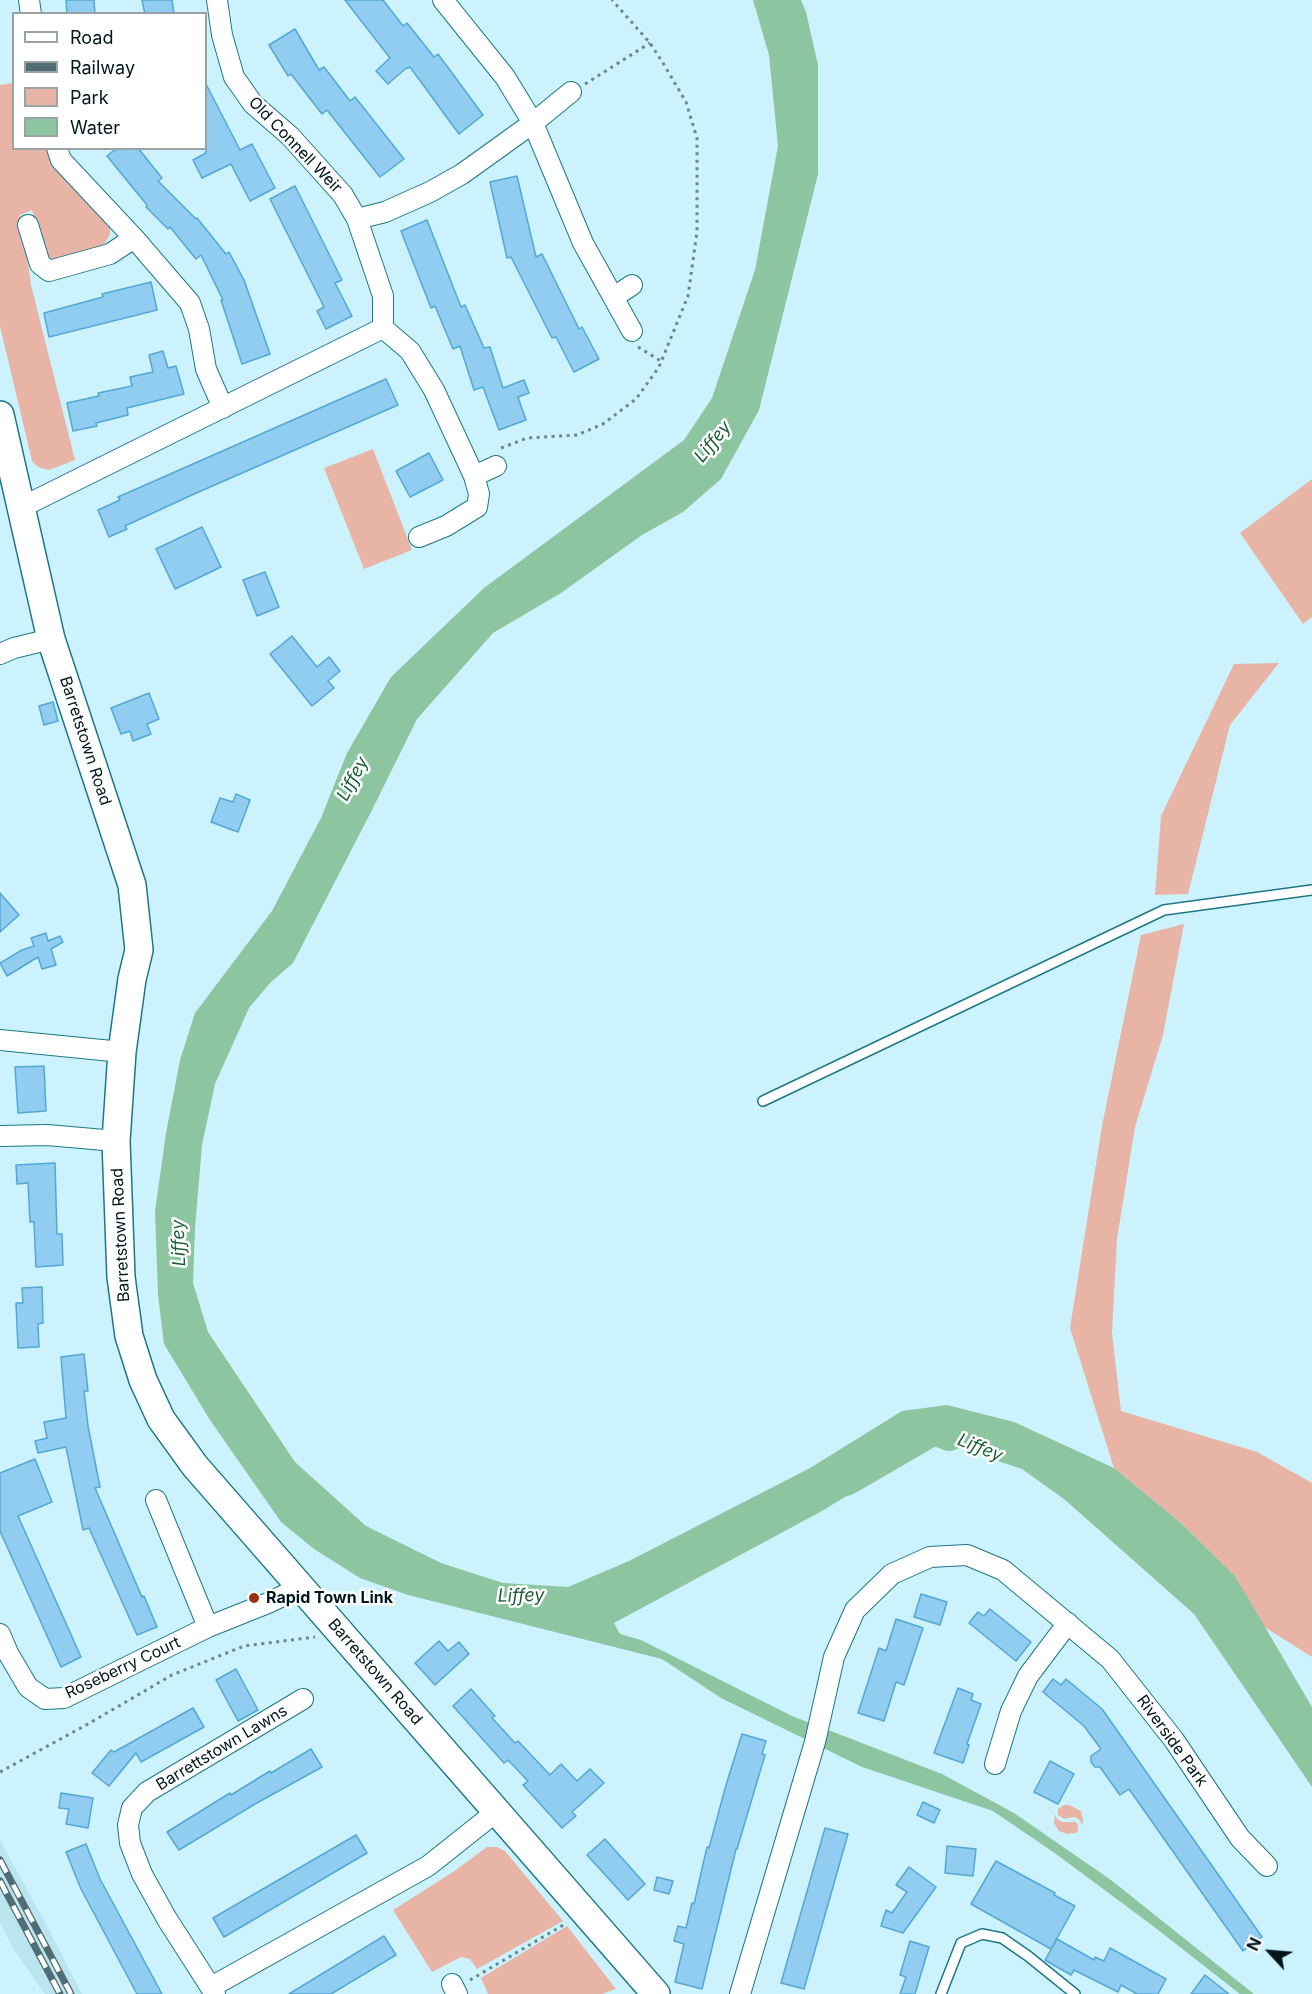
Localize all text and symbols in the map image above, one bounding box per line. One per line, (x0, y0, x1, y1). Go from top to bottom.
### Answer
legend (12, 12, 207, 150)
text: Road (70, 27, 113, 48)
text: Railway (70, 57, 135, 78)
text: Park (70, 87, 109, 108)
street label: Old Connell Weir (244, 93, 346, 197)
text: Water (70, 117, 120, 138)
water label: Liffey (690, 417, 736, 467)
street label: Barretstown Road (55, 674, 115, 808)
water label: Liffey (332, 753, 374, 805)
street label: Barretstown Road (108, 1167, 134, 1303)
water label: Liffey (167, 1219, 191, 1267)
water label: Liffey (954, 1429, 1006, 1467)
water label: Liffey (497, 1585, 545, 1607)
place label: Rapid Town Link (266, 1588, 393, 1608)
marker: Rapid Town Link (247, 1591, 261, 1605)
street label: Barretstown Road (324, 1615, 426, 1729)
street label: Roseberry Court (62, 1633, 184, 1703)
street label: Riverside Park (1132, 1692, 1212, 1790)
street label: Barrettstown Lawns (153, 1701, 291, 1795)
north arrow (1240, 1922, 1300, 1982)
text: N (1242, 1934, 1265, 1954)

